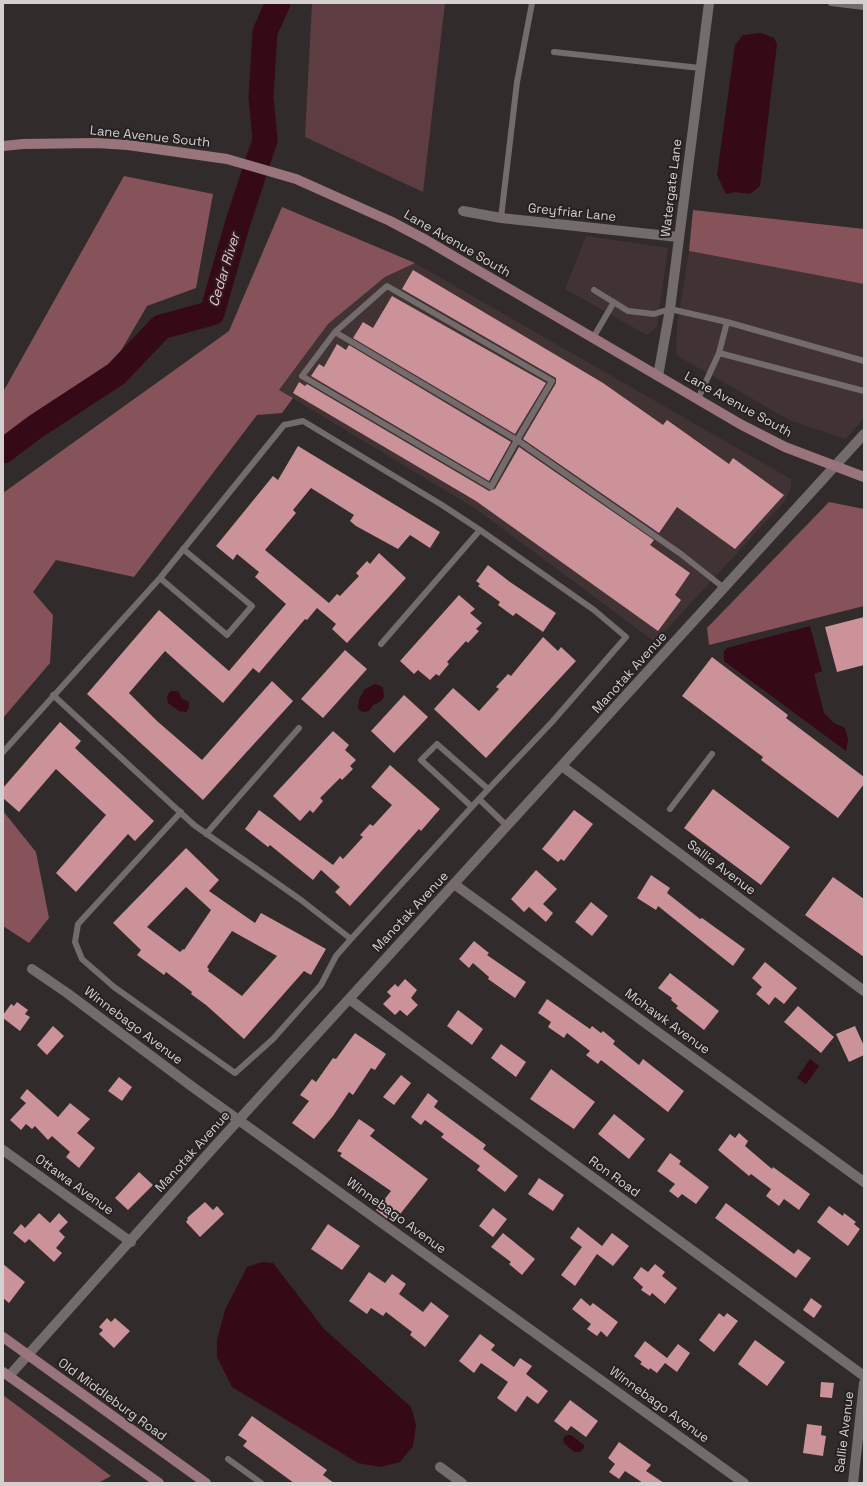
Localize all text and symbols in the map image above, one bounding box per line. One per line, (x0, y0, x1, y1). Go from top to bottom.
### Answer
street label: Lane Avenue South (89, 123, 211, 151)
street label: Watergate Lane (658, 138, 686, 238)
street label: Greyfriar Lane (527, 201, 617, 225)
street label: Lane Avenue South (401, 207, 513, 281)
water label: Cedar River (206, 231, 244, 309)
street label: Lane Avenue South (681, 369, 795, 441)
street label: Manotak Avenue (589, 629, 671, 717)
street label: Sallie Avenue (684, 837, 758, 899)
street label: Manotak Avenue (370, 869, 452, 955)
street label: Winnebago Avenue (81, 984, 185, 1068)
street label: Mohawk Avenue (621, 986, 713, 1058)
street label: Manotak Avenue (152, 1108, 234, 1196)
street label: Ottawa Avenue (32, 1151, 116, 1219)
street label: Ron Road (585, 1153, 643, 1201)
street label: Winnebago Avenue (343, 1175, 449, 1257)
street label: Old Middleburg Road (55, 1355, 169, 1445)
street label: Winnebago Avenue (606, 1364, 712, 1446)
street label: Sallie Avenue (832, 1390, 858, 1474)

